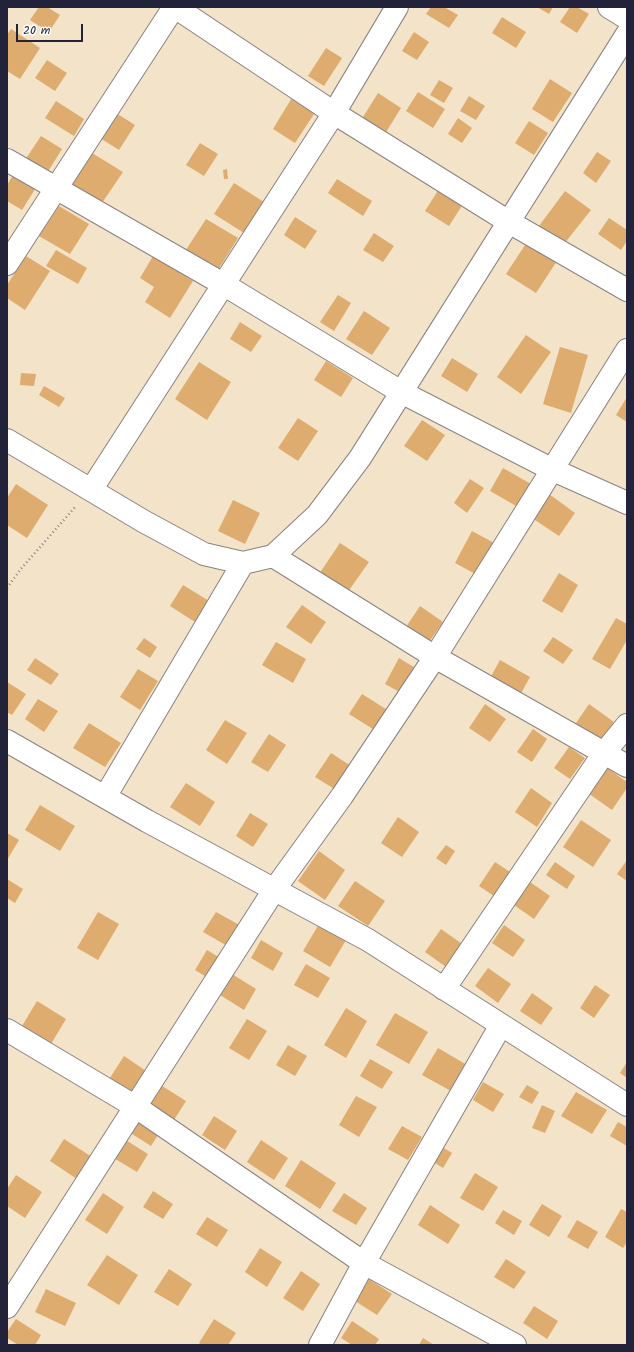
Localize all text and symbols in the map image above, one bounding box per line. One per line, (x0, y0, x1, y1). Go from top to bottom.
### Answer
scale bar (18, 16, 85, 42)
text: 20 m (23, 21, 50, 40)

